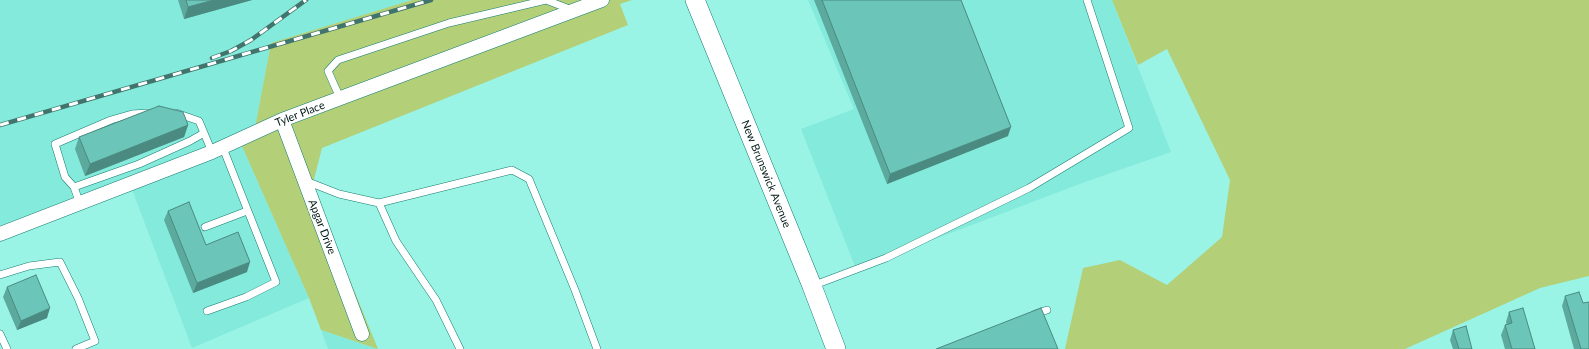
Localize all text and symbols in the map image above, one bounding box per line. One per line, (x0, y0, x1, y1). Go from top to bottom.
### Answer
street label: Tyler Place (273, 99, 327, 129)
street label: New Brunswick Avenue (738, 118, 794, 230)
street label: Apgar Drive (305, 198, 339, 256)

